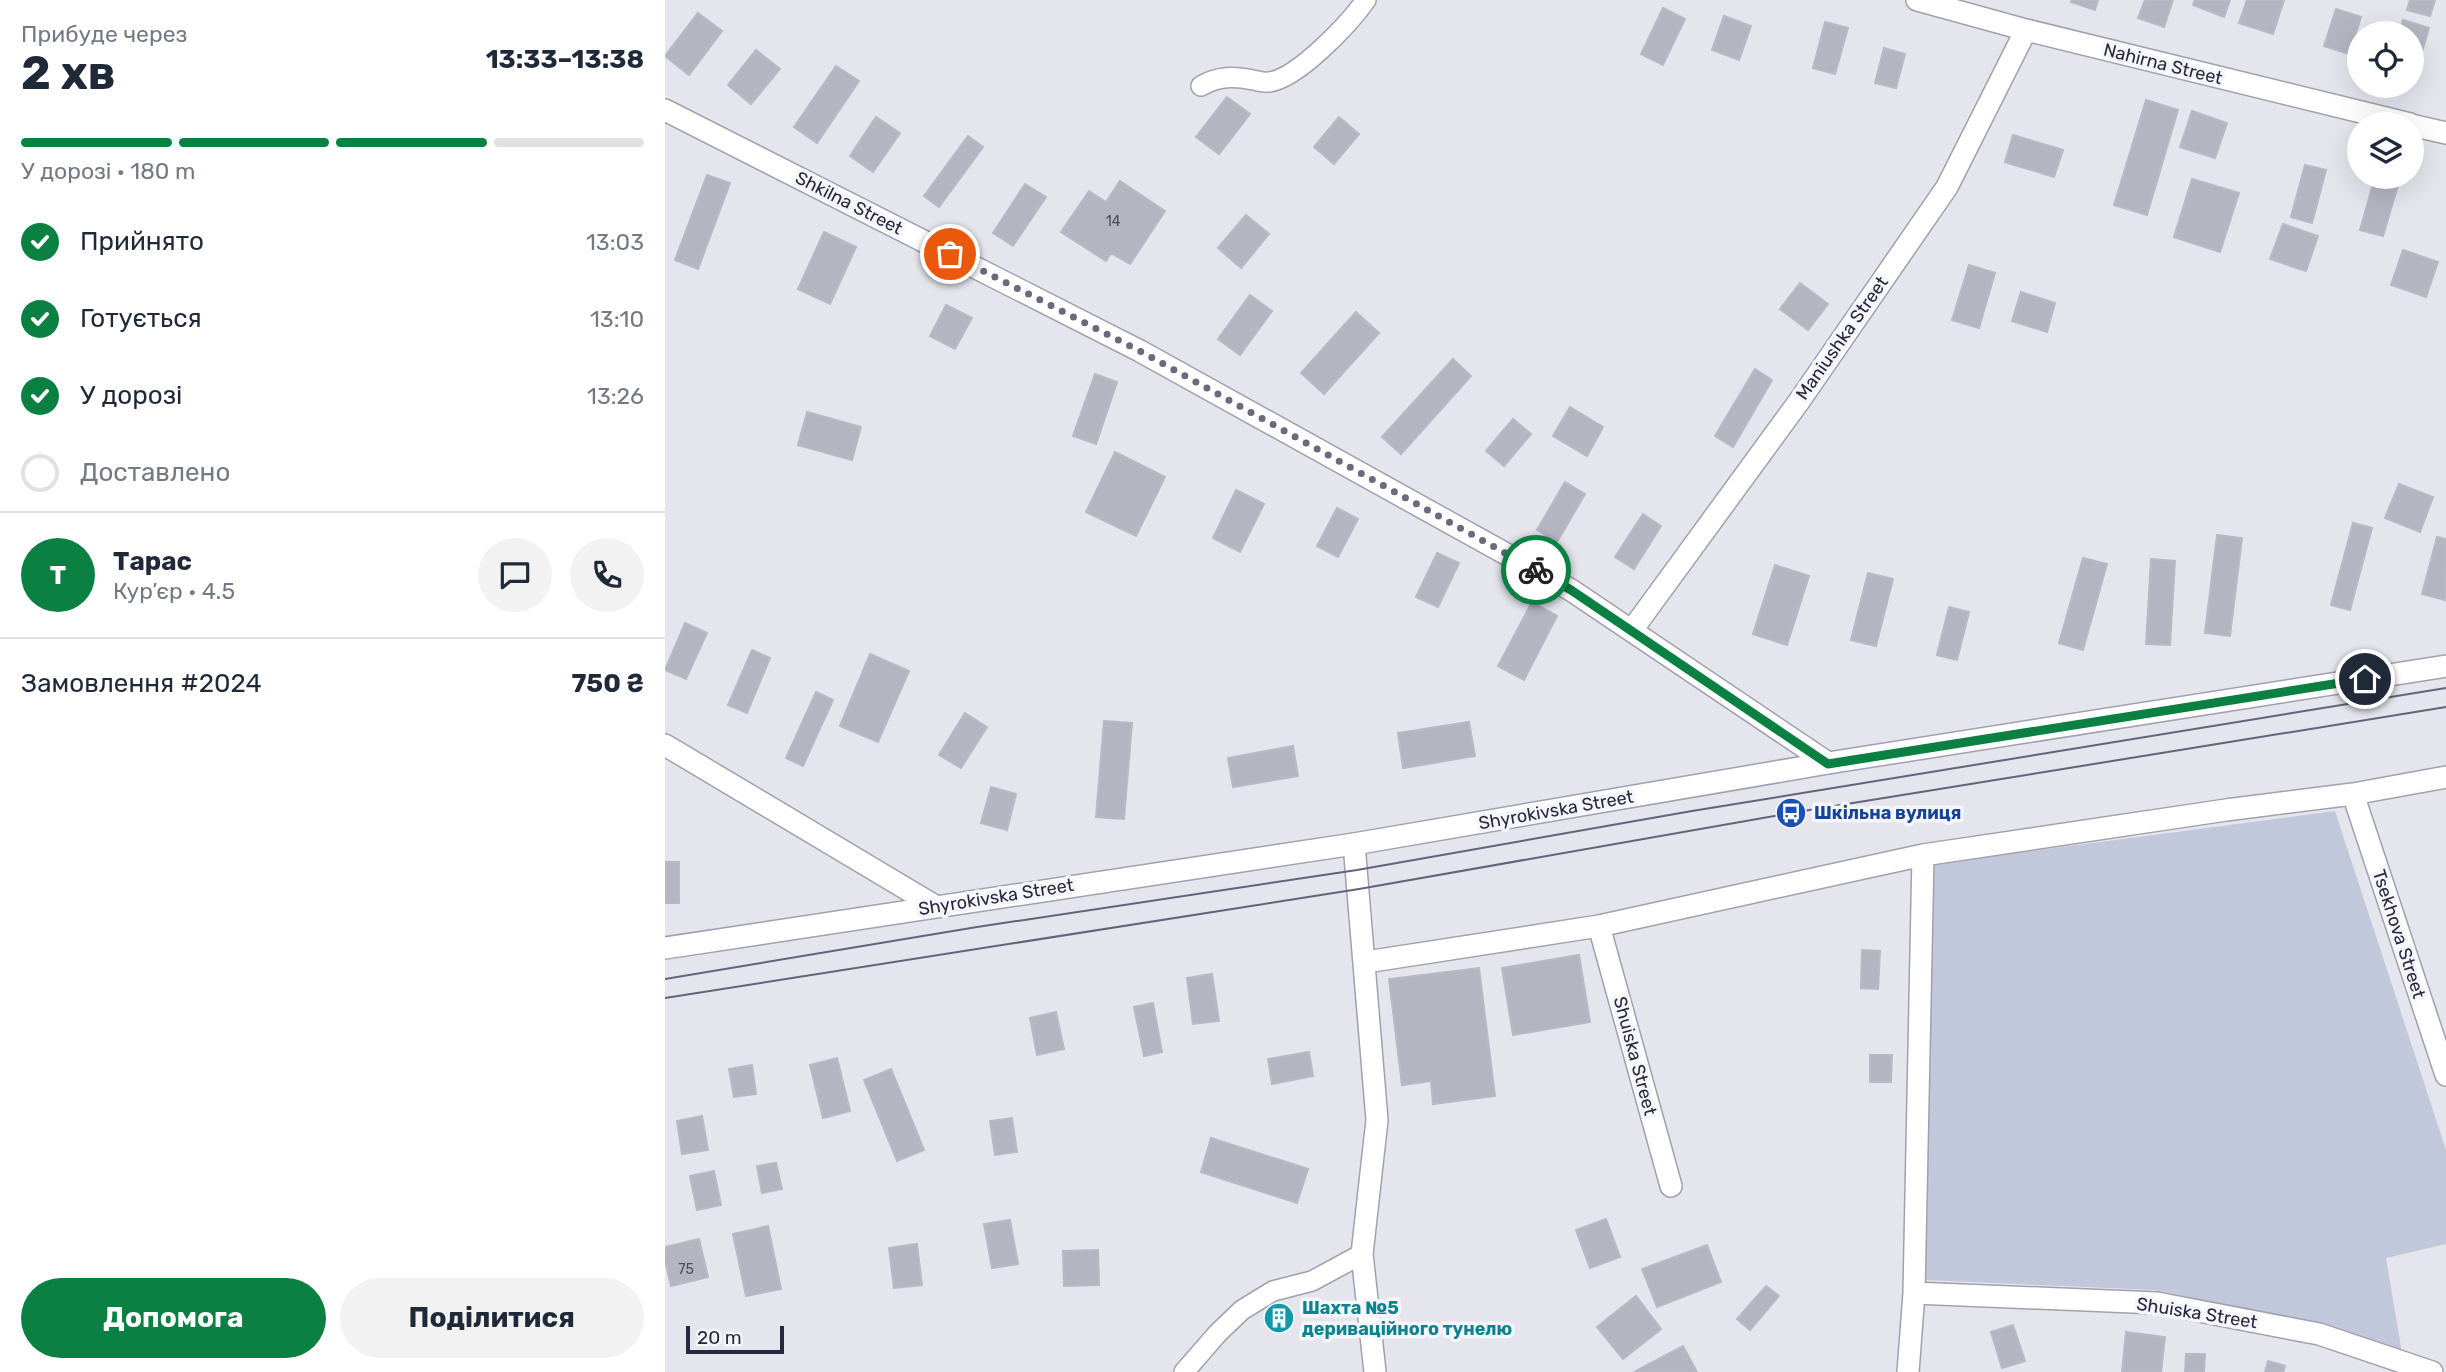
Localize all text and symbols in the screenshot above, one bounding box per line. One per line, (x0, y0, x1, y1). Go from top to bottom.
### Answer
text: Прибуде через (21, 20, 187, 48)
map controls (2347, 21, 2424, 189)
button: locate (2347, 21, 2424, 98)
street label: Nahirna Street (2101, 39, 2225, 89)
text: 13:33–13:38 (486, 44, 644, 75)
text: 2 хв (21, 46, 116, 101)
button: layers (2347, 112, 2424, 189)
text: У дорозі · 180 m (21, 157, 195, 185)
street label: Shkilna Street (792, 167, 906, 239)
house number: 14 (1106, 213, 1121, 230)
icon: check (21, 223, 59, 261)
pin (920, 224, 980, 284)
text: Прийнято (80, 226, 204, 257)
text: 13:03 (586, 228, 644, 256)
icon: bag (931, 235, 969, 273)
street label: Maniushka Street (1791, 272, 1893, 404)
icon: check (21, 300, 59, 338)
text: Готується (80, 303, 202, 334)
text: 13:10 (590, 305, 644, 333)
icon: check (21, 377, 59, 415)
text: У дорозі (80, 380, 182, 411)
text: 13:26 (587, 382, 644, 410)
text: Доставлено (80, 457, 230, 488)
courier (1501, 535, 1571, 605)
button: chat (478, 538, 552, 612)
button: phone (570, 538, 644, 612)
text: Тарас (113, 546, 192, 577)
icon: bike (1517, 551, 1555, 589)
text: Т (50, 560, 66, 591)
text: Кур’єр · 4.5 (113, 577, 235, 605)
pin (2335, 649, 2395, 709)
icon: home (2346, 660, 2384, 698)
text: Замовлення #2024 (21, 668, 262, 699)
text: 750 ₴ (571, 668, 644, 699)
street label: Shyrokivska Street (1477, 786, 1635, 834)
bus stop icon: Шкільна вулиця (1774, 796, 1808, 830)
place label: Шкільна вулиця (1814, 802, 1961, 824)
street label: Tsekhova Street (2368, 867, 2430, 1001)
street label: Shyrokivska Street (917, 874, 1075, 920)
street label: Shuiska Street (1609, 994, 1661, 1118)
house number: 75 (678, 1261, 694, 1278)
button: Допомога (21, 1278, 326, 1358)
button: Поділитися (340, 1278, 644, 1358)
street label: Shuiska Street (2135, 1293, 2259, 1333)
place label: Шахта №5 дериваційного тунелю (1302, 1297, 1512, 1340)
building icon: Шахта №5 дериваційного тунелю (1262, 1301, 1296, 1335)
scale bar (686, 1323, 784, 1355)
text: 20 m (697, 1326, 742, 1349)

